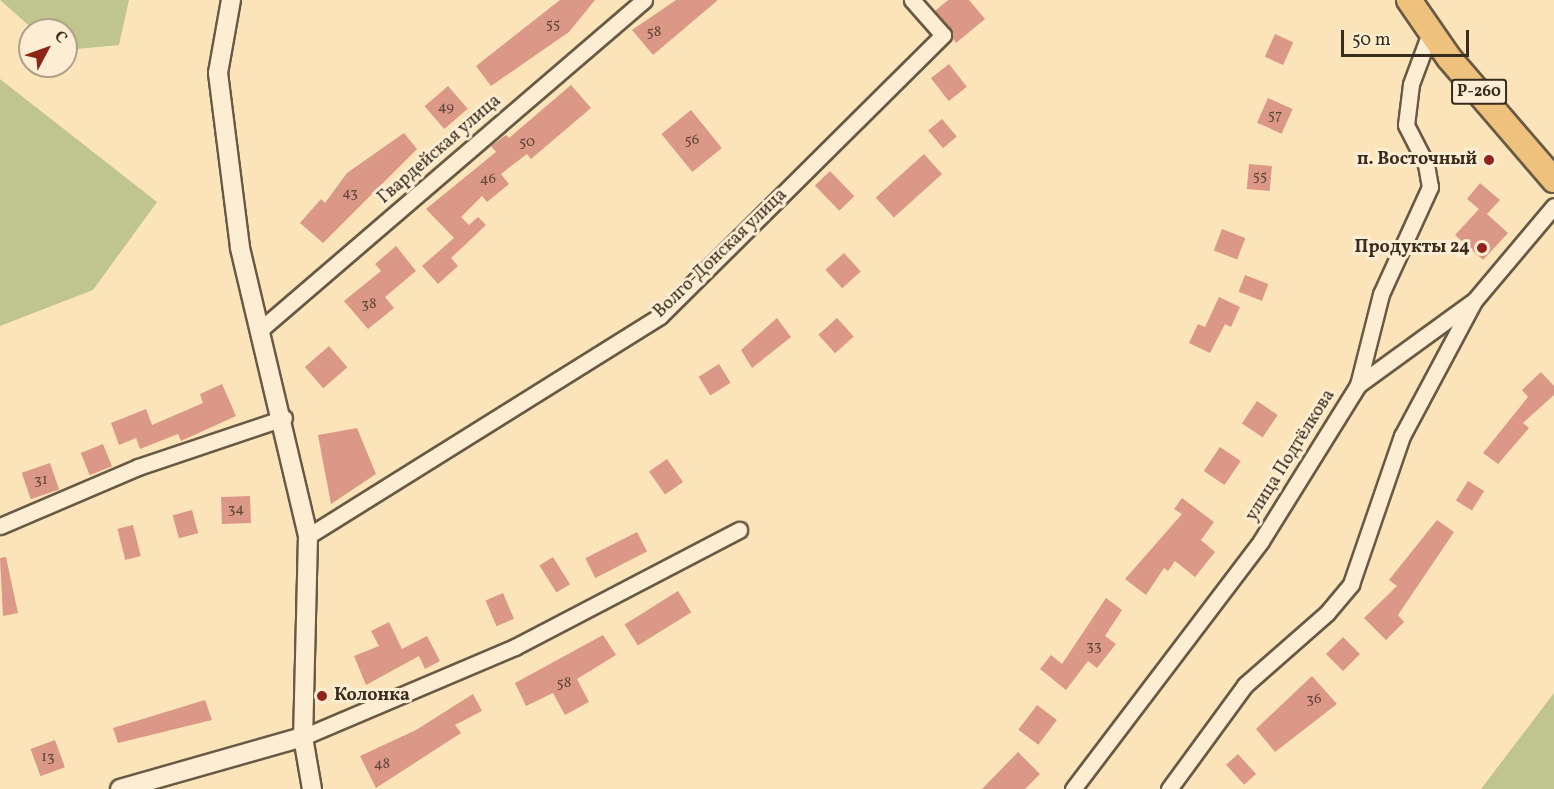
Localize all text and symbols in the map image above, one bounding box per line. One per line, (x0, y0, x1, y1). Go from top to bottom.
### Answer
house number: 55 (546, 16, 560, 34)
north arrow (18, 18, 78, 78)
scale bar (1344, 18, 1472, 56)
house number: 58 (647, 24, 661, 42)
text: С (48, 26, 72, 49)
text: 50 m (1352, 28, 1391, 53)
road number: Р-260 (1450, 79, 1508, 105)
street label: Гвардейская улица (374, 90, 506, 210)
house number: 49 (438, 99, 454, 117)
house number: 57 (1268, 107, 1282, 125)
house number: 56 (685, 132, 699, 150)
house number: 50 (519, 134, 535, 152)
place label: п. Восточный (1357, 149, 1477, 171)
marker: п. Восточный (1482, 153, 1496, 167)
house number: 55 (1253, 168, 1267, 186)
house number: 46 (480, 171, 496, 189)
house number: 43 (342, 185, 358, 203)
street label: Волго-Донская улица (650, 185, 792, 323)
place label: Продукты 24 (1354, 237, 1470, 259)
marker: Продукты 24 (1475, 241, 1489, 255)
house number: 38 (361, 296, 377, 314)
street label: улица Подтёлкова (1242, 386, 1340, 526)
house number: 31 (34, 472, 48, 490)
house number: 34 (228, 501, 244, 519)
house number: 33 (1086, 638, 1102, 656)
house number: 58 (557, 675, 571, 693)
place label: Колонка (334, 685, 410, 707)
marker: Колонка (315, 689, 329, 703)
house number: 36 (1306, 691, 1322, 709)
house number: 13 (41, 749, 55, 767)
house number: 48 (374, 756, 390, 774)

